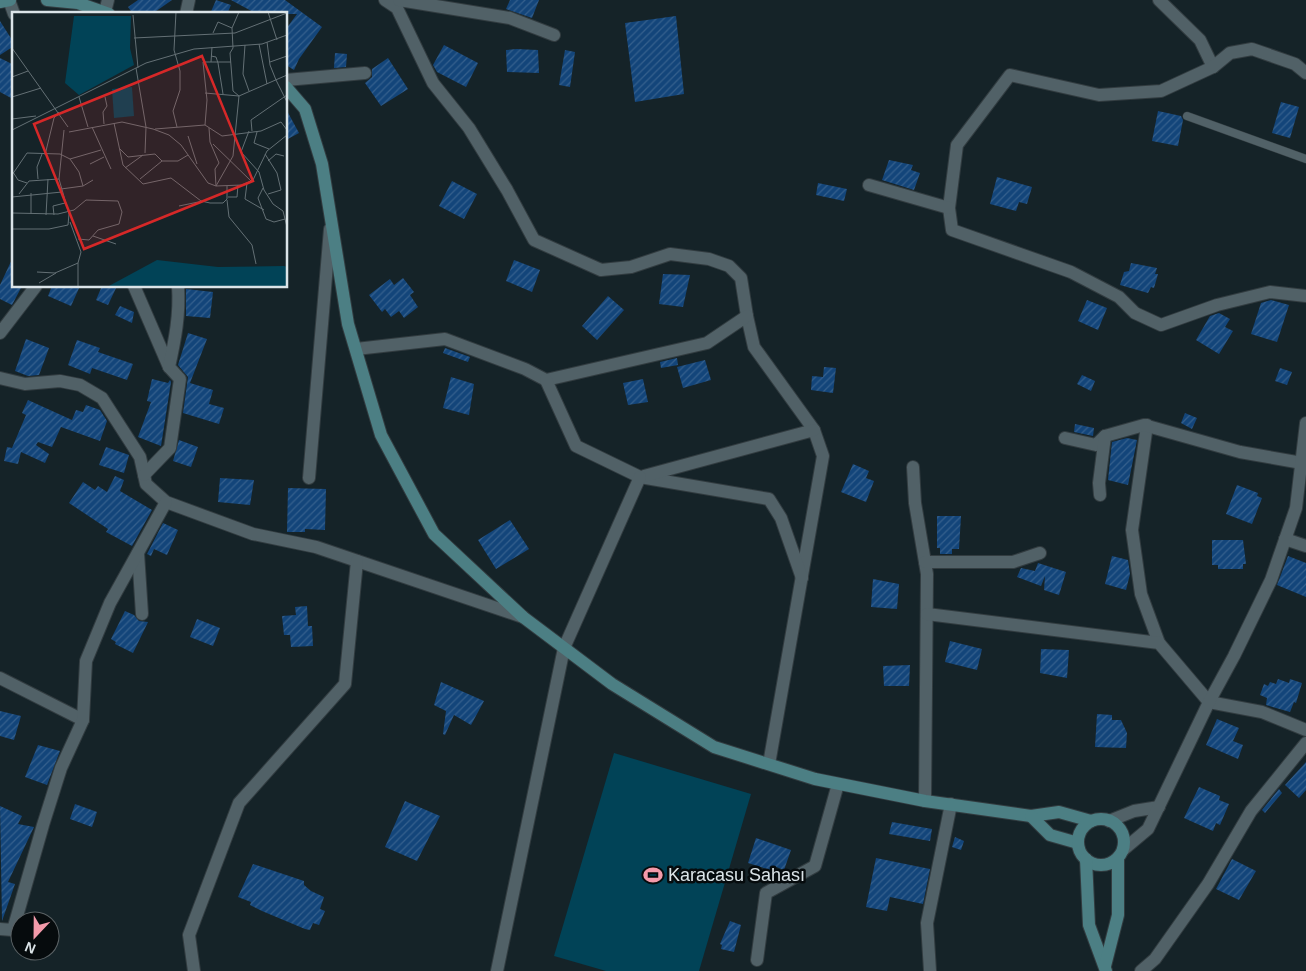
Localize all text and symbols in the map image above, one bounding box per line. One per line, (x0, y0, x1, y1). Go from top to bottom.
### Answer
inset map (12, 12, 288, 288)
sports icon: Karacasu Sahası (642, 864, 664, 886)
place label: Karacasu Sahası (668, 865, 805, 885)
north arrow (10, 911, 60, 961)
text: N (22, 939, 38, 957)

